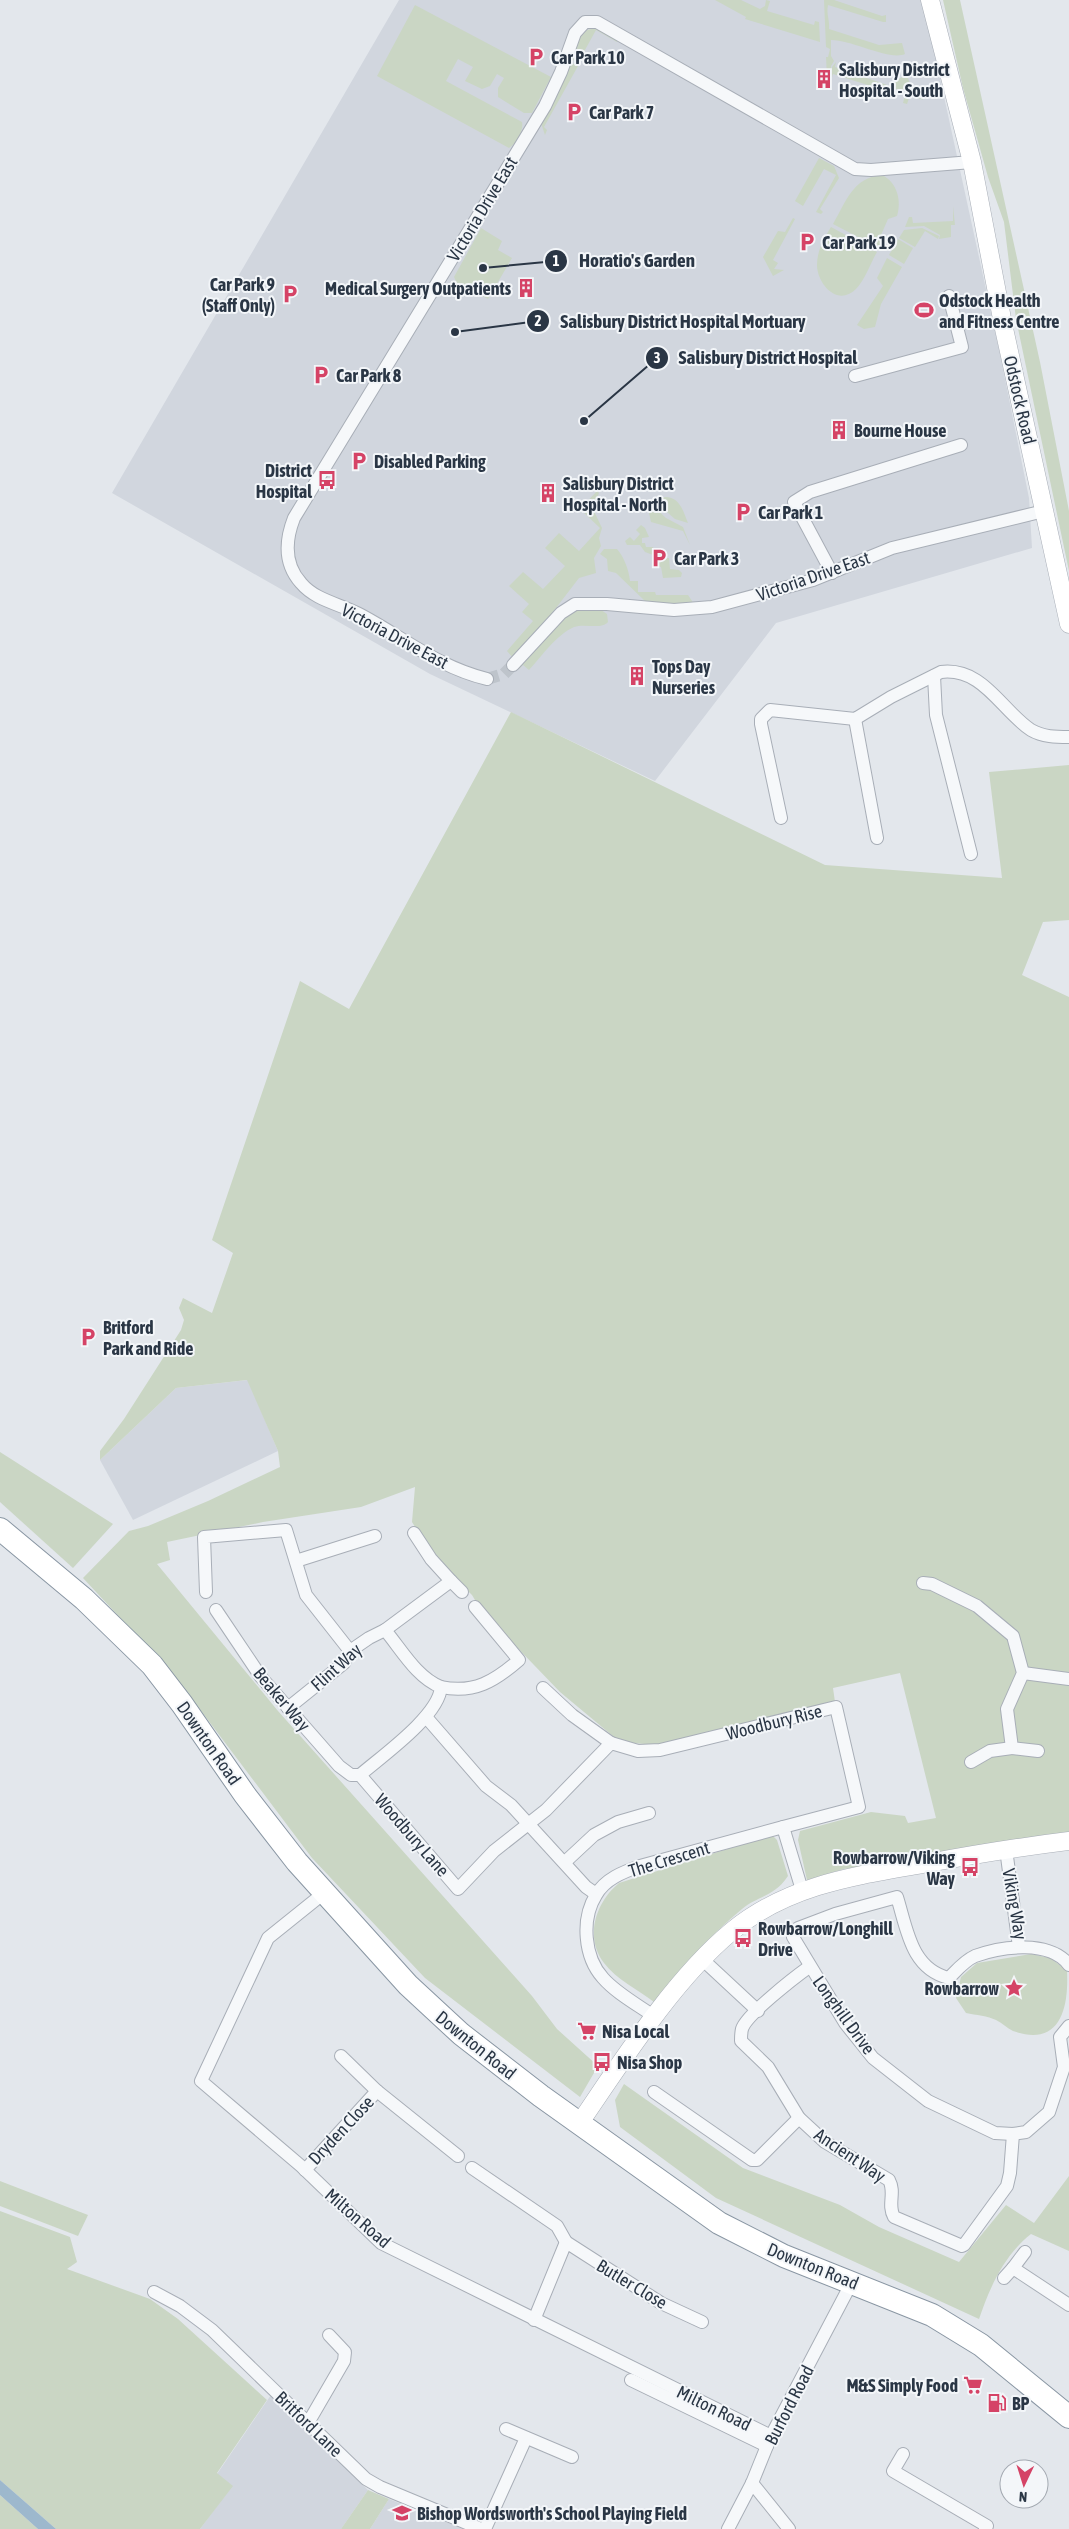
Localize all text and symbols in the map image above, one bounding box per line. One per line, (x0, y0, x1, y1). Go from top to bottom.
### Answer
parking icon: Car Park 10 (525, 46, 547, 68)
place label: Car Park 10 (551, 47, 625, 68)
place label: Salisbury District Hospital - South (839, 59, 950, 101)
building icon: Salisbury District Hospital - South (813, 68, 835, 90)
parking icon: Car Park 7 (563, 101, 585, 123)
place label: Car Park 7 (589, 102, 654, 123)
street label: Victoria Drive East (443, 153, 521, 265)
parking icon: Car Park 19 (796, 231, 818, 253)
place label: Car Park 19 (822, 232, 896, 253)
callout: Horatio's Garden (544, 244, 705, 278)
text: Horatio's Garden (579, 249, 695, 271)
text: 1 (552, 252, 560, 269)
place label: Car Park 9 (Staff Only) (202, 274, 275, 316)
building icon: Medical Surgery Outpatients (515, 277, 537, 299)
place label: Medical Surgery Outpatients (325, 278, 512, 299)
parking icon: Car Park 9 (Staff Only) (279, 283, 301, 305)
place label: Odstock Health and Fitness Centre (939, 290, 1059, 332)
sports icon: Odstock Health and Fitness Centre (913, 299, 935, 321)
callout: Salisbury District Hospital Mortuary (525, 304, 816, 338)
text: Salisbury District Hospital Mortuary (560, 310, 806, 332)
text: 2 (534, 312, 542, 329)
callout: Salisbury District Hospital (644, 341, 868, 375)
text: Salisbury District Hospital (679, 346, 858, 368)
text: 3 (653, 349, 661, 366)
street label: Odstock Road (1000, 354, 1040, 446)
parking icon: Car Park 8 (310, 364, 332, 386)
place label: Car Park 8 (336, 365, 402, 386)
building icon: Bourne House (828, 419, 850, 441)
place label: Bourne House (854, 420, 947, 441)
parking icon: Disabled Parking (348, 450, 370, 472)
place label: Disabled Parking (374, 451, 486, 472)
place label: District Hospital (256, 460, 313, 502)
bus stop icon: District Hospital (316, 469, 338, 491)
place label: Salisbury District Hospital - North (563, 473, 674, 515)
building icon: Salisbury District Hospital - North (537, 482, 559, 504)
parking icon: Car Park 1 (732, 501, 754, 523)
place label: Car Park 1 (758, 502, 823, 523)
parking icon: Car Park 3 (648, 547, 670, 569)
street label: Victoria Drive East (754, 547, 872, 605)
place label: Car Park 3 (674, 548, 739, 569)
street label: Victoria Drive East (338, 599, 452, 673)
place label: Tops Day Nurseries (652, 656, 716, 698)
building icon: Tops Day Nurseries (626, 665, 648, 687)
place label: Britford Park and Ride (103, 1317, 193, 1359)
parking icon: Britford Park and Ride (77, 1326, 99, 1348)
street label: Flint Way (306, 1639, 366, 1695)
street label: Beaker Way (249, 1663, 315, 1735)
street label: Downton Road (173, 1697, 245, 1789)
street label: Woodbury Rise (724, 1700, 824, 1744)
street label: Woodbury Lane (370, 1789, 454, 1881)
street label: The Crescent (626, 1837, 712, 1881)
place label: Rowbarrow/Viking Way (833, 1847, 956, 1889)
bus stop icon: Rowbarrow/Viking Way (959, 1856, 981, 1878)
street label: Viking Way (998, 1867, 1032, 1941)
place label: Rowbarrow/Longhill Drive (758, 1918, 893, 1960)
bus stop icon: Rowbarrow/Longhill Drive (732, 1927, 754, 1949)
street label: Longhill Drive (809, 1972, 879, 2058)
place icon: Rowbarrow (1003, 1977, 1025, 1999)
place label: Rowbarrow (924, 1978, 999, 1999)
street label: Downton Road (432, 2006, 520, 2084)
supermarket icon: Nisa Local (576, 2020, 598, 2042)
place label: Nisa Local (602, 2021, 669, 2042)
bus stop icon: Nisa Shop (591, 2051, 613, 2073)
place label: Nisa Shop (617, 2052, 682, 2073)
street label: Dryden Close (304, 2091, 378, 2169)
street label: Ancient Way (810, 2124, 890, 2186)
street label: Milton Road (321, 2184, 395, 2252)
street label: Downton Road (764, 2238, 862, 2294)
street label: Butler Close (593, 2255, 671, 2313)
street label: Burford Road (760, 2362, 818, 2448)
supermarket icon: M&S Simply Food (962, 2374, 984, 2396)
place label: M&S Simply Food (847, 2375, 958, 2396)
street label: Milton Road (673, 2381, 755, 2435)
street label: Britford Lane (271, 2387, 347, 2461)
fuel station icon: BP (986, 2392, 1008, 2414)
place label: BP (1012, 2393, 1030, 2414)
north arrow (999, 2459, 1049, 2509)
text: N (1018, 2489, 1028, 2505)
school or university icon: Bishop Wordsworth's School Playing Field (391, 2502, 413, 2524)
place label: Bishop Wordsworth's School Playing Field (417, 2503, 687, 2524)

